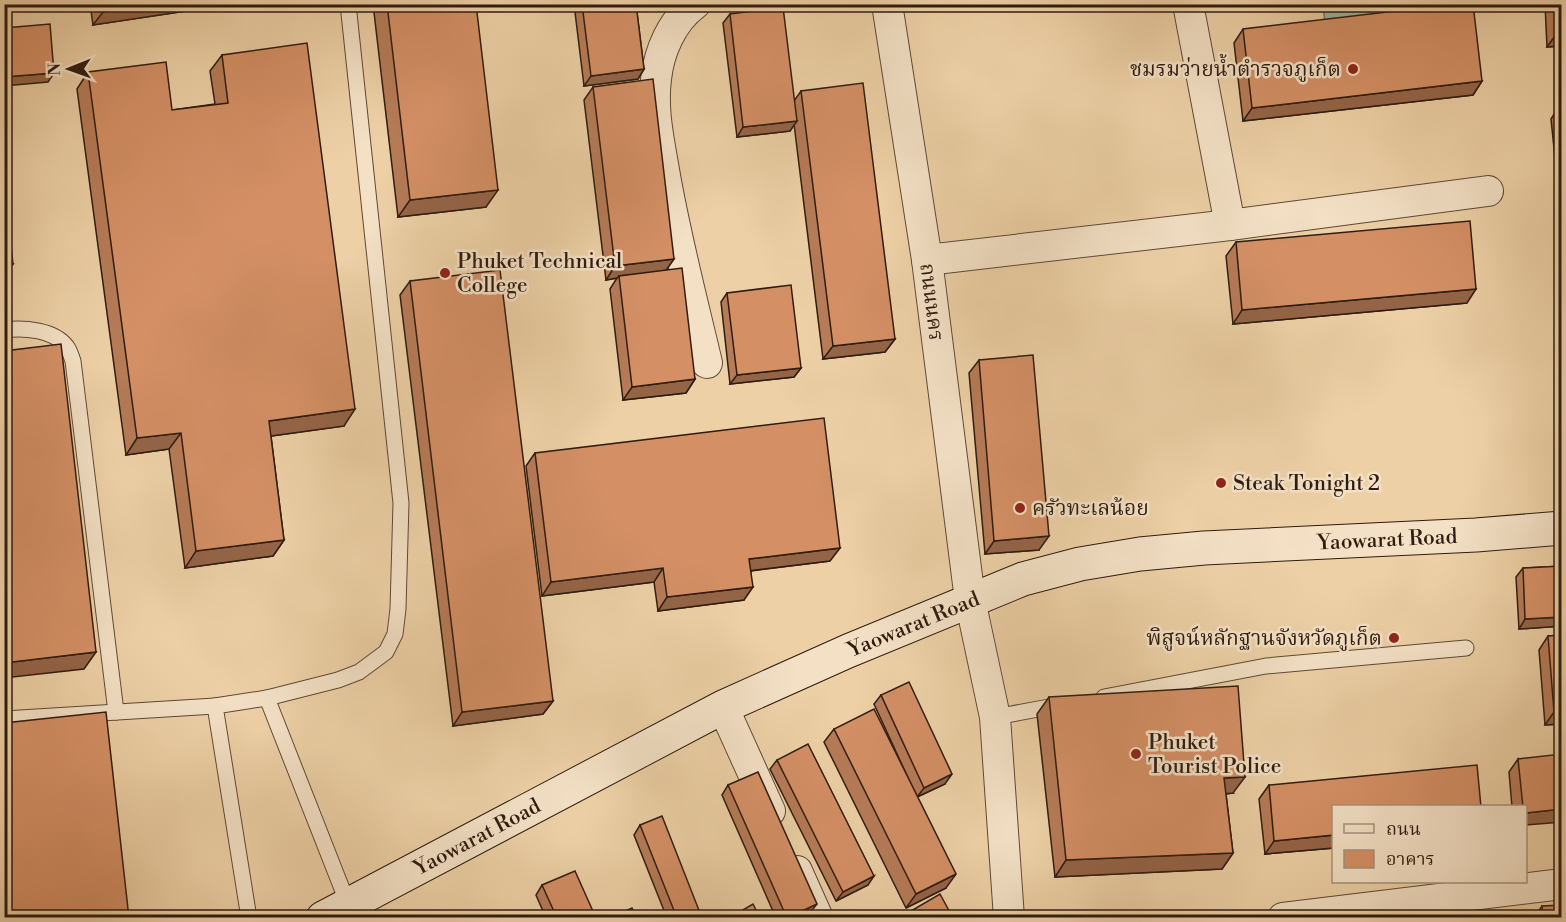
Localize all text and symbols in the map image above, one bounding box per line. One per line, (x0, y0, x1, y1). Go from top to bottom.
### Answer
north arrow (39, 39, 99, 99)
place label: ชมรมว่ายน้ำตำรวจภูเก็ต (1130, 53, 1341, 83)
text: N (45, 62, 65, 76)
marker: ชมรมว่ายน้ำตำรวจภูเก็ต (1346, 62, 1360, 76)
place label: Phuket Technical College (457, 249, 622, 299)
street label: ถนนนคร (913, 262, 949, 342)
marker: Phuket Technical College (438, 266, 452, 280)
place label: Steak Tonight 2 (1233, 471, 1380, 497)
marker: Steak Tonight 2 (1214, 476, 1228, 490)
place label: ครัวทะเลน้อย (1032, 496, 1149, 522)
marker: ครัวทะเลน้อย (1013, 501, 1027, 515)
street label: Yaowarat Road (1316, 524, 1458, 557)
street label: Yaowarat Road (843, 586, 984, 664)
place label: พิสูจน์หลักฐานจังหวัดภูเก็ต (1146, 625, 1382, 652)
marker: พิสูจน์หลักฐานจังหวัดภูเก็ต (1387, 631, 1401, 645)
place label: Phuket Tourist Police (1148, 730, 1281, 780)
marker: Phuket Tourist Police (1129, 747, 1143, 761)
street label: Yaowarat Road (408, 793, 545, 882)
legend (1332, 805, 1527, 883)
text: ถนน (1386, 818, 1421, 841)
text: อาคาร (1386, 848, 1435, 871)

